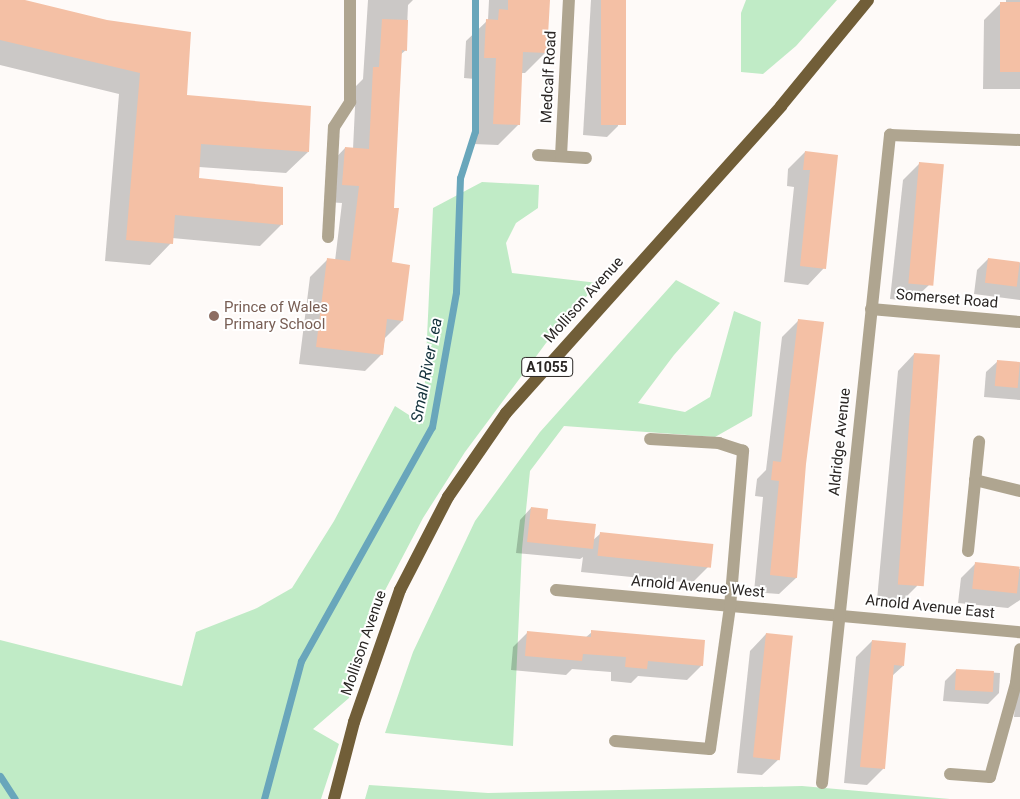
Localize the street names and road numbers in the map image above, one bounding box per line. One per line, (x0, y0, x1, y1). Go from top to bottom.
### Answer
street label: Medcalf Road (538, 30, 560, 124)
street label: Mollison Avenue (541, 253, 627, 347)
street label: Somerset Road (895, 286, 999, 312)
road number: A1055 (521, 356, 573, 378)
street label: Aldridge Avenue (825, 387, 855, 497)
street label: Arnold Avenue West (630, 572, 766, 602)
street label: Mollison Avenue (338, 588, 390, 698)
street label: Arnold Avenue East (865, 591, 995, 623)

